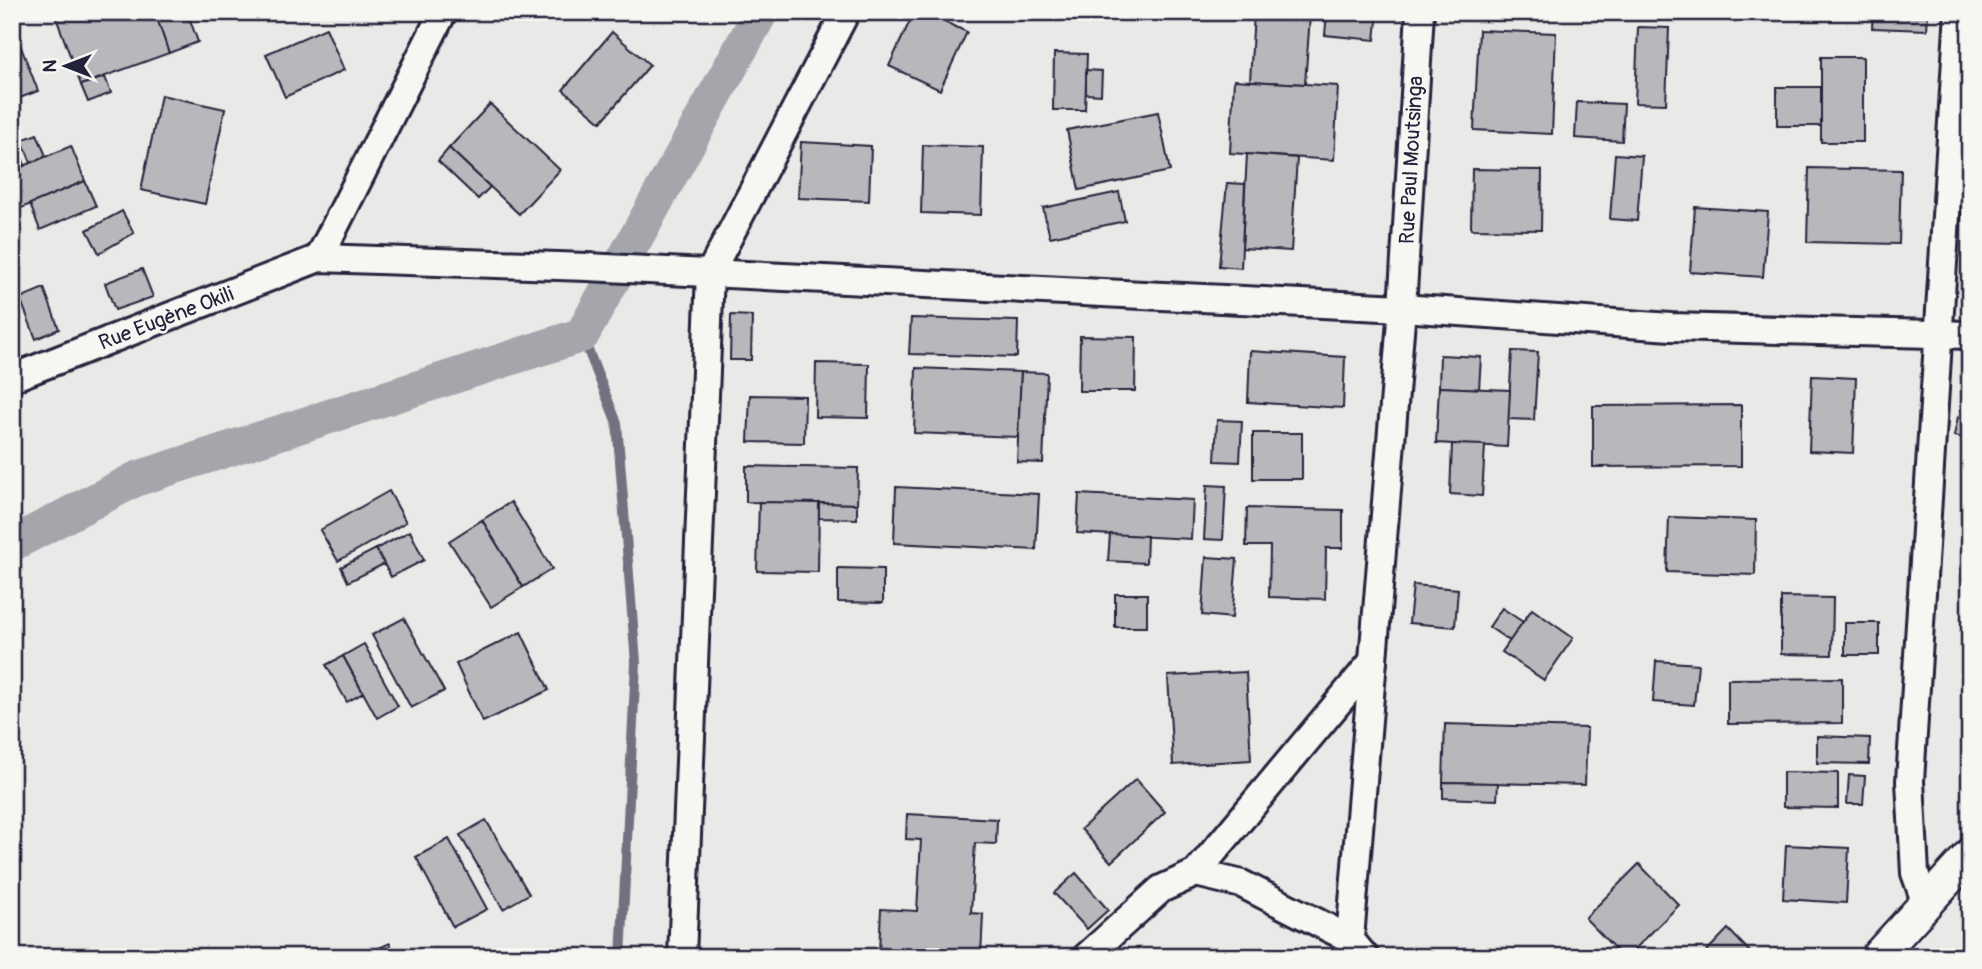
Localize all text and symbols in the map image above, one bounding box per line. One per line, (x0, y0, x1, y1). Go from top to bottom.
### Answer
north arrow (32, 32, 102, 102)
text: N (38, 59, 62, 72)
street label: Rue Paul Moutsinga (1394, 75, 1429, 245)
street label: Rue Eugène Okili (95, 280, 238, 357)

